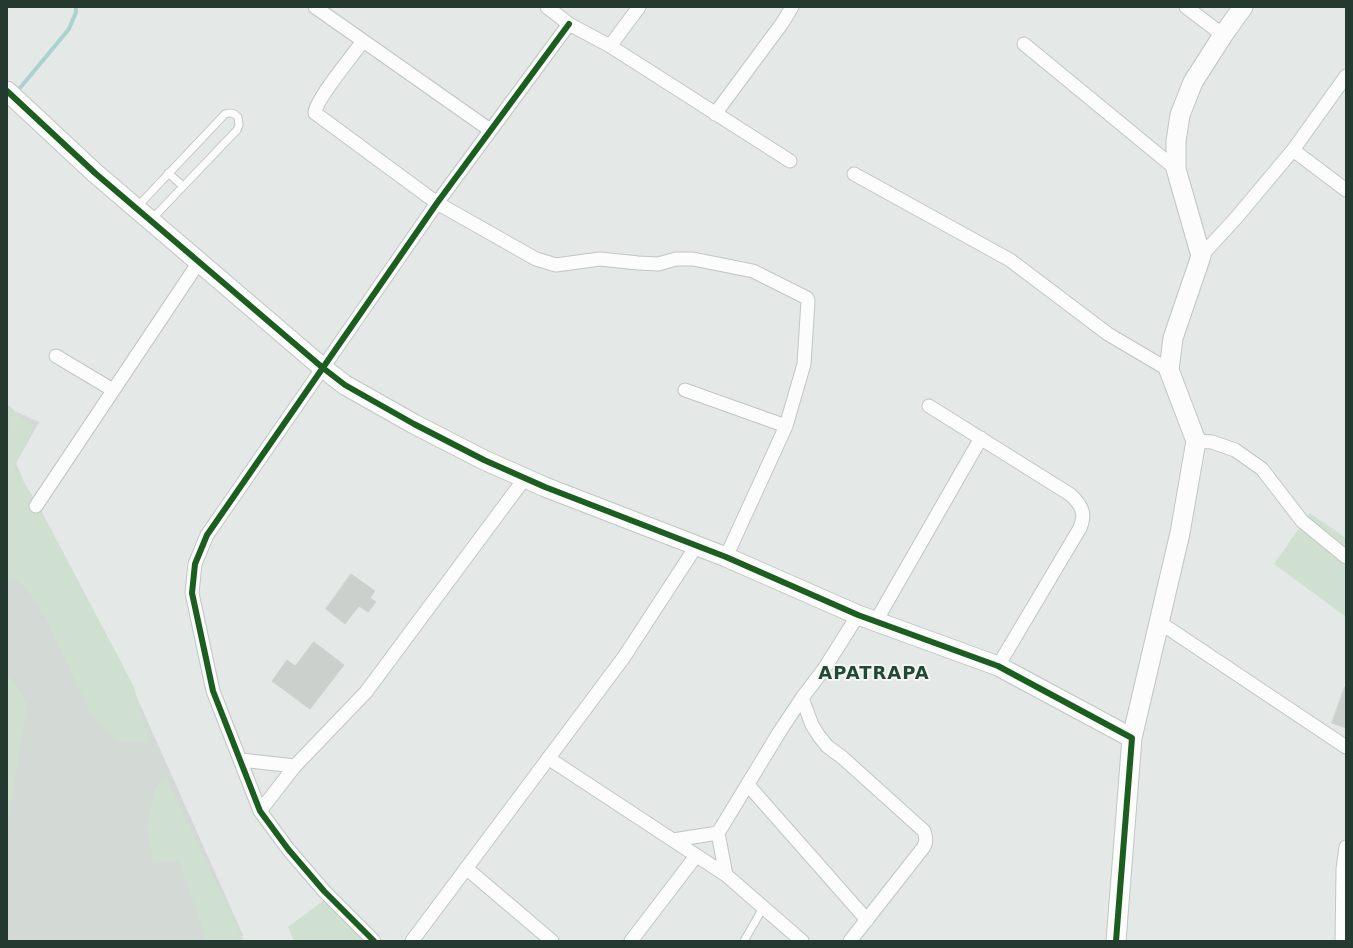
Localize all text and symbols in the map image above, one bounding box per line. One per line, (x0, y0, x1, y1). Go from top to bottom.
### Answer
district label: APATRAPA (818, 663, 930, 685)

